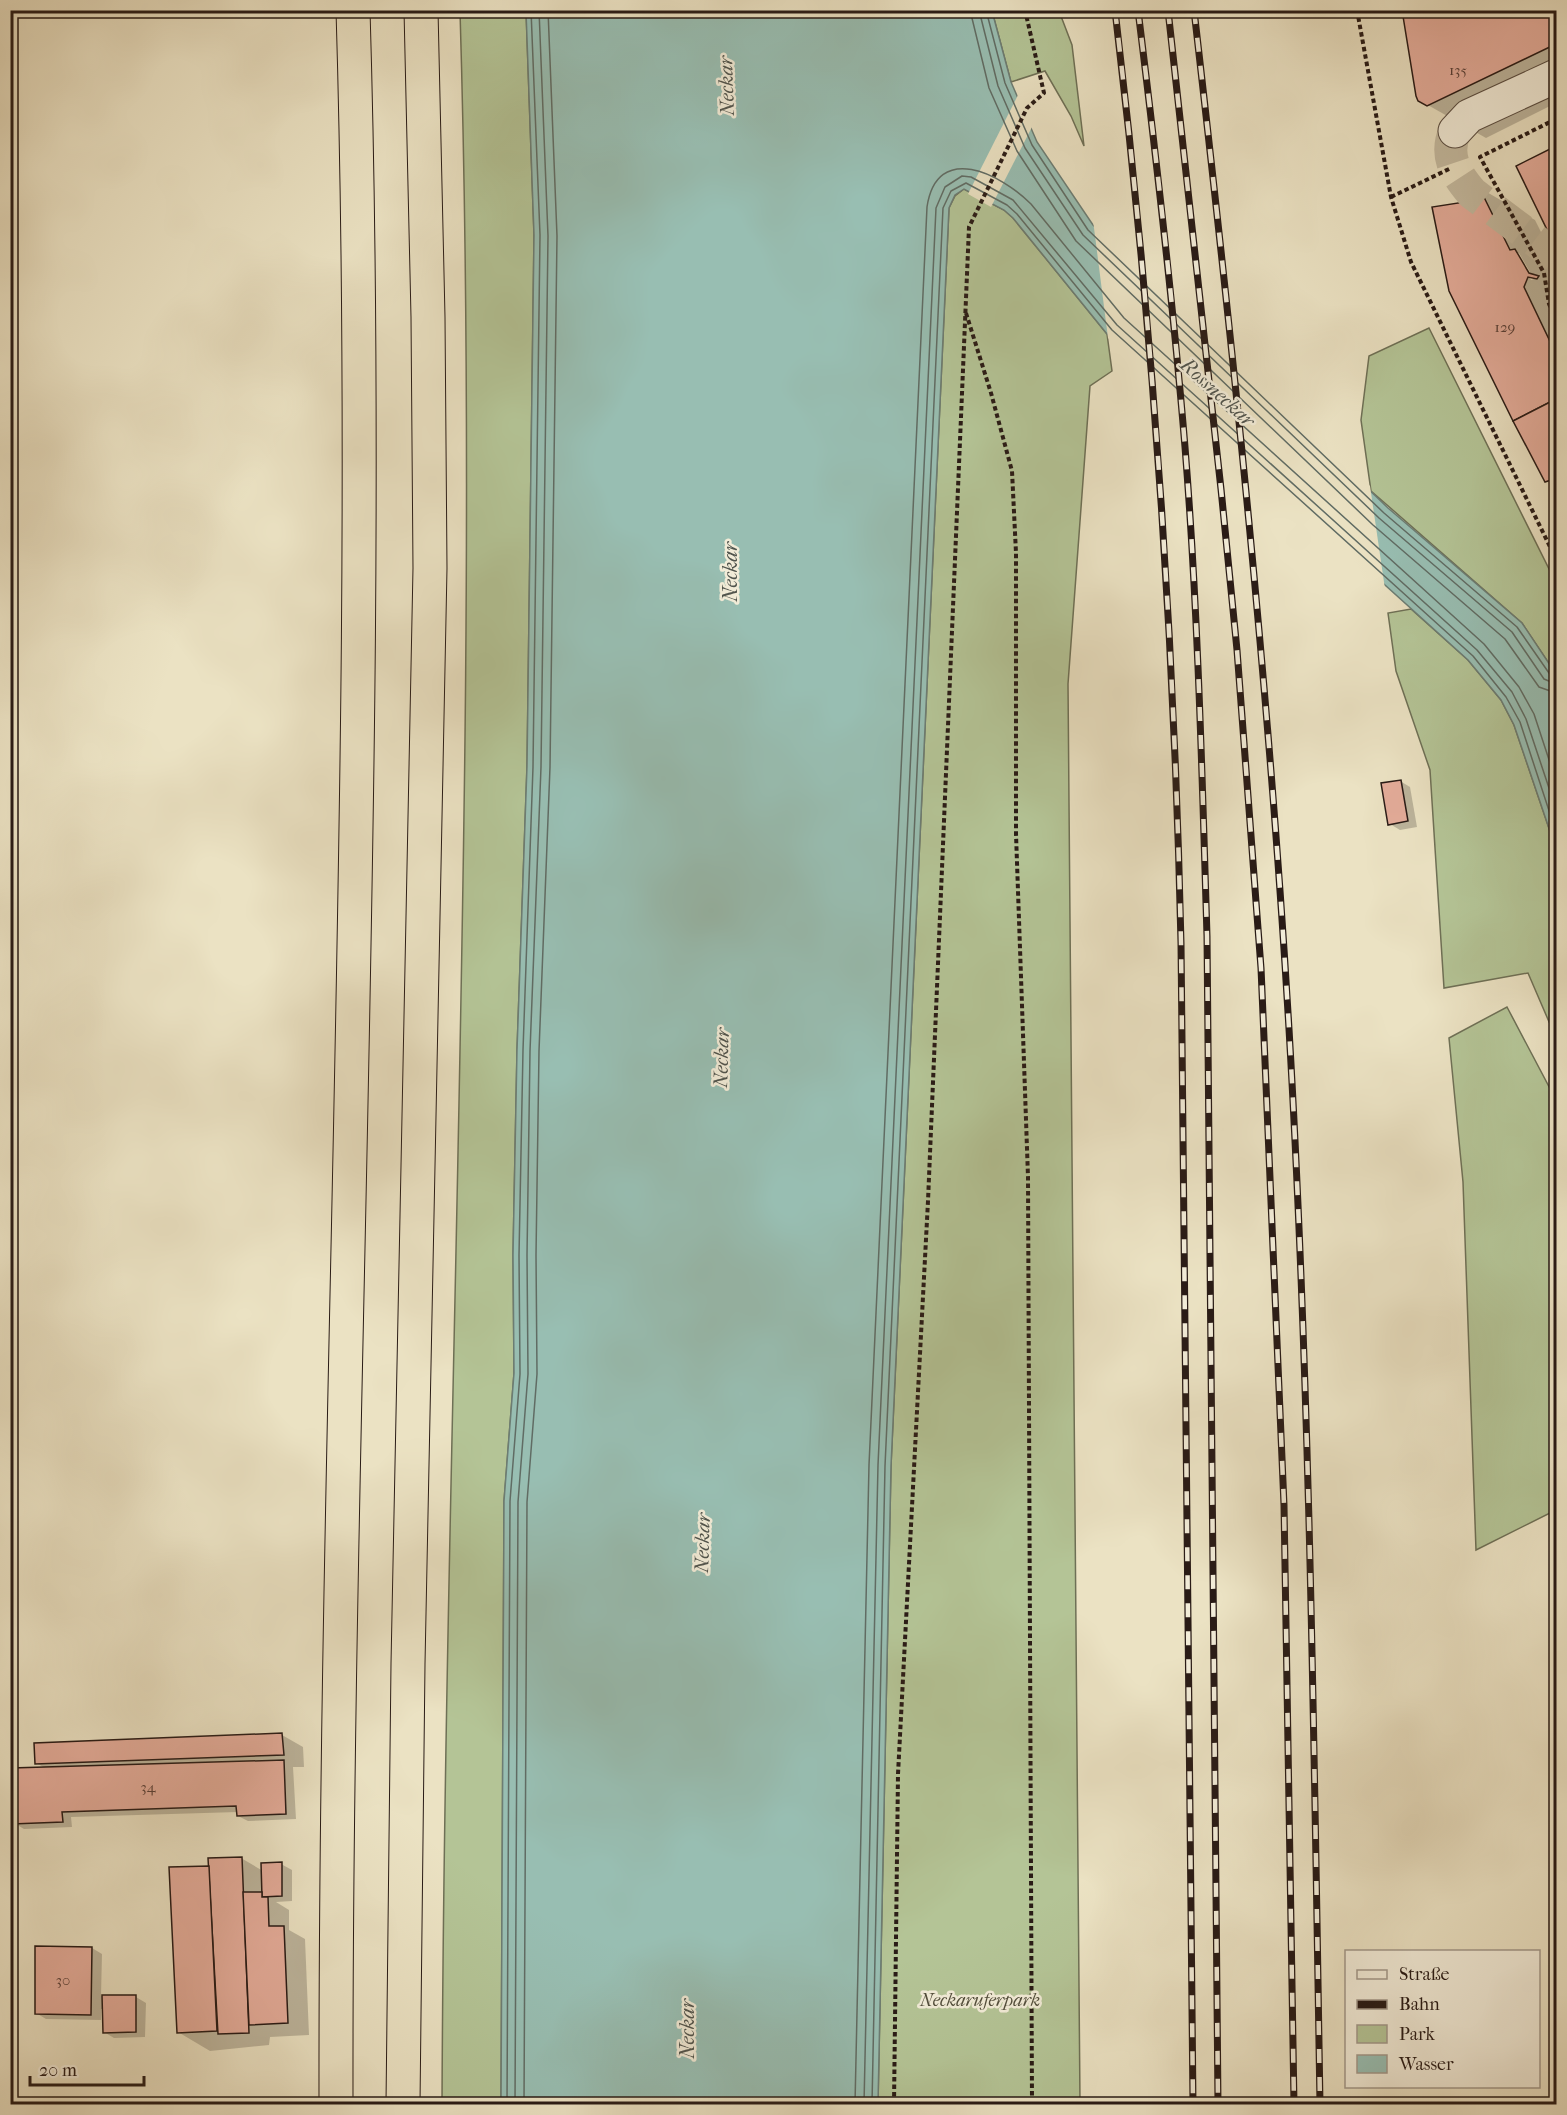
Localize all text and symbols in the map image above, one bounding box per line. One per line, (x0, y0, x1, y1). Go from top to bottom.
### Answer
water label: Neckar (714, 54, 739, 117)
house number: 135 (1449, 61, 1467, 79)
house number: 129 (1495, 318, 1516, 336)
water label: Rossneckar (1174, 352, 1261, 433)
water label: Neckar (719, 540, 742, 603)
water label: Neckar (709, 1026, 734, 1089)
water label: Neckar (690, 1511, 715, 1574)
house number: 34 (140, 1778, 157, 1796)
legend (1345, 1950, 1540, 2088)
text: Straße (1399, 1964, 1450, 1985)
house number: 30 (56, 1971, 70, 1989)
park label: Neckaruferpark (919, 1990, 1040, 2011)
text: Bahn (1399, 1994, 1440, 2015)
water label: Neckar (676, 1997, 699, 2060)
text: Park (1399, 2024, 1436, 2045)
scale bar (30, 2049, 144, 2087)
text: Wasser (1398, 2054, 1454, 2075)
text: 20 m (39, 2060, 77, 2081)

